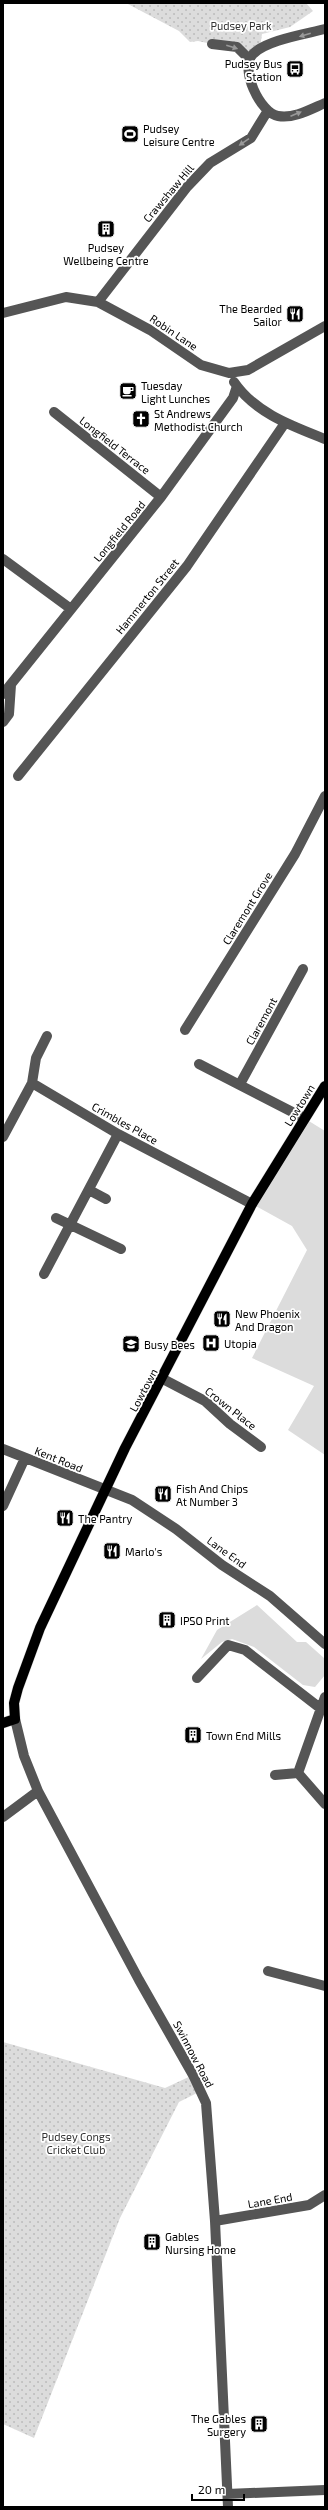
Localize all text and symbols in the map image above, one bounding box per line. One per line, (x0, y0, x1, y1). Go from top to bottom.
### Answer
park label: Pudsey Park (210, 19, 272, 32)
one-way arrow (298, 32, 310, 38)
one-way arrow (227, 44, 239, 50)
place label: Pudsey Bus Station (225, 57, 282, 83)
bus stop icon: Pudsey Bus Station (285, 59, 305, 79)
one-way arrow (291, 111, 303, 117)
place label: Pudsey Leisure Centre (143, 122, 215, 148)
sports icon: Pudsey Leisure Centre (120, 124, 140, 144)
one-way arrow (239, 138, 249, 146)
street label: Crawshaw Hill (140, 161, 196, 225)
building icon: Pudsey Wellbeing Centre (96, 219, 116, 239)
place label: Pudsey Wellbeing Centre (63, 241, 149, 267)
place label: The Bearded Sailor (219, 302, 283, 328)
restaurant icon: The Bearded Sailor (285, 304, 305, 324)
street label: Robin Lane (148, 311, 200, 353)
place label: Tuesday Light Lunches (141, 379, 211, 405)
cafe icon: Tuesday Light Lunches (118, 381, 138, 401)
place label: St Andrews Methodist Church (154, 407, 243, 433)
church icon: St Andrews Methodist Church (131, 409, 151, 429)
street label: Longfield Terrace (77, 413, 153, 477)
street label: Longfield Road (91, 498, 147, 564)
street label: Hammerton Street (113, 556, 181, 636)
street label: Claremont Grove (219, 869, 275, 947)
street label: Claremont (243, 995, 279, 1047)
street label: Lowtown (281, 1082, 317, 1128)
street label: Crimbles Place (90, 1099, 160, 1147)
place label: New Phoenix And Dragon (235, 1307, 300, 1333)
restaurant icon: New Phoenix And Dragon (212, 1309, 232, 1329)
hospital icon: Utopia (201, 1333, 221, 1353)
school or university icon: Busy Bees (121, 1334, 141, 1354)
place label: Utopia (224, 1337, 257, 1350)
place label: Busy Bees (144, 1338, 195, 1351)
street label: Lowtown (126, 1366, 160, 1414)
street label: Crown Place (203, 1384, 259, 1432)
street label: Kent Road (33, 1443, 85, 1475)
place label: Fish And Chips At Number 3 (176, 1482, 249, 1508)
restaurant icon: Fish And Chips At Number 3 (153, 1484, 173, 1504)
restaurant icon: The Pantry (55, 1508, 75, 1528)
place label: The Pantry (78, 1512, 133, 1525)
street label: Lane End (205, 1533, 249, 1571)
restaurant icon: Marlo's (102, 1541, 122, 1561)
place label: Marlo's (125, 1545, 163, 1558)
building icon: IPSO Print (157, 1610, 177, 1630)
place label: IPSO Print (180, 1614, 230, 1627)
building icon: Town End Mills (183, 1725, 203, 1745)
place label: Town End Mills (206, 1729, 281, 1742)
street label: Swinnow Road (171, 2018, 217, 2090)
park label: Pudsey Congs Cricket Club (41, 2130, 111, 2156)
street label: Lane End (247, 2190, 293, 2210)
place label: Gables Nursing Home (165, 2230, 236, 2256)
building icon: Gables Nursing Home (142, 2232, 162, 2252)
place label: The Gables Surgery (191, 2412, 246, 2438)
building icon: The Gables Surgery (249, 2414, 269, 2434)
scale bar (192, 2476, 244, 2502)
text: 20 m (198, 2482, 225, 2496)

